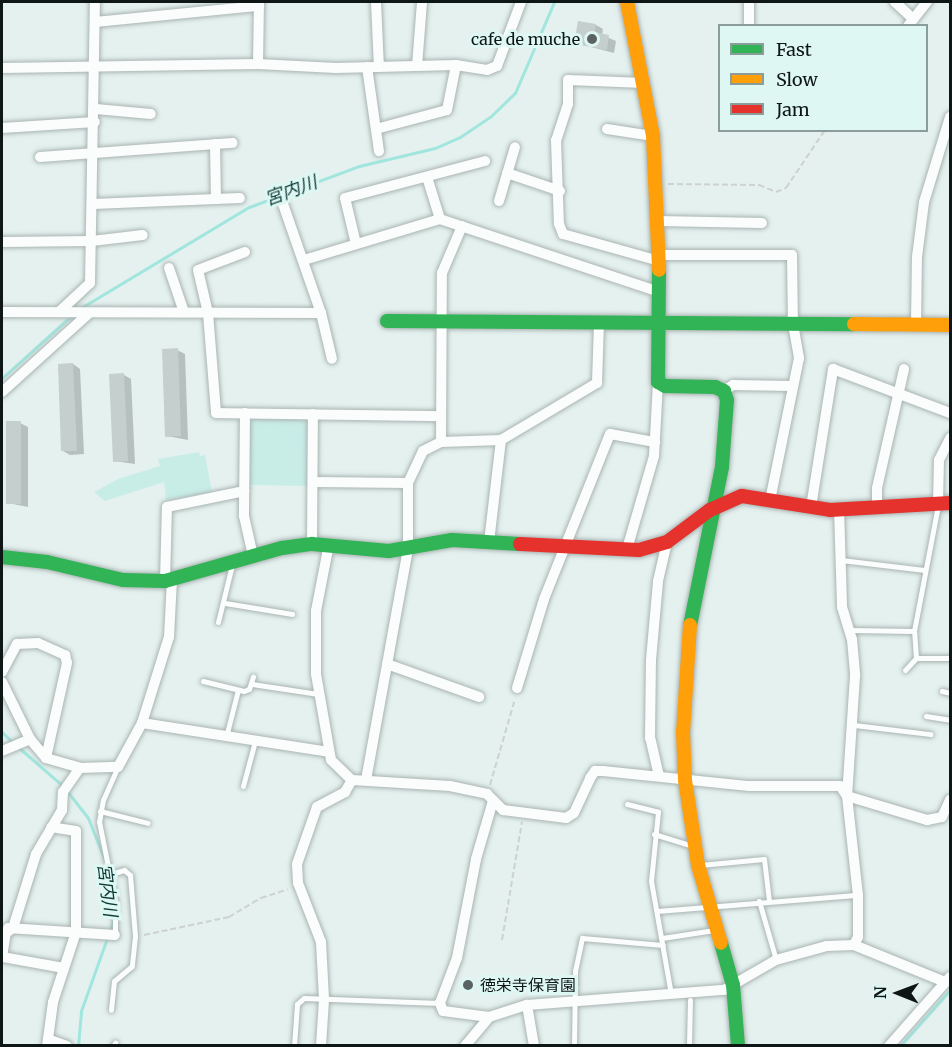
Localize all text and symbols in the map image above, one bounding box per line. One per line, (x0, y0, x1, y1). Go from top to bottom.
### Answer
legend (718, 24, 928, 132)
place label: cafe de muche (471, 29, 580, 49)
marker: cafe de muche (585, 32, 599, 46)
text: Fast (776, 38, 812, 61)
text: Slow (776, 68, 818, 91)
text: Jam (776, 98, 810, 121)
water label: 宮内川 (262, 172, 320, 210)
water label: 宮内川 (93, 862, 121, 918)
north arrow (868, 963, 928, 1023)
place label: 徳栄寺保育園 (480, 975, 576, 995)
marker: 徳栄寺保育園 (461, 978, 475, 992)
text: N (870, 986, 890, 999)

